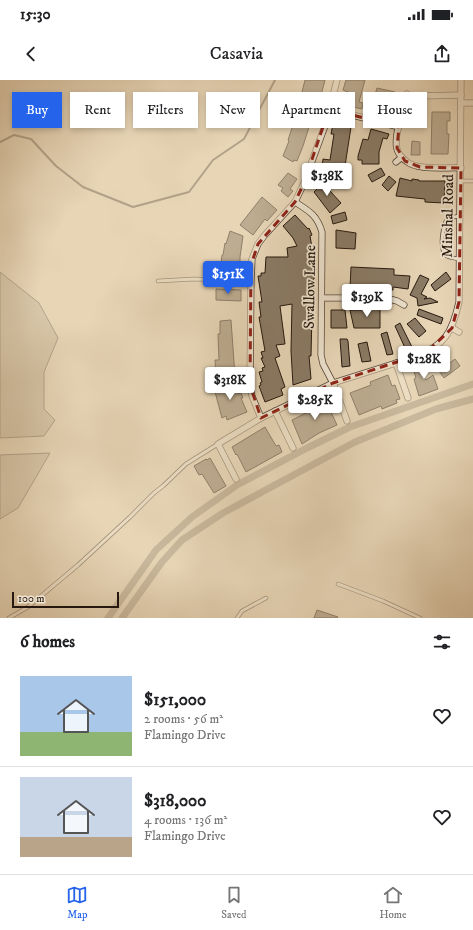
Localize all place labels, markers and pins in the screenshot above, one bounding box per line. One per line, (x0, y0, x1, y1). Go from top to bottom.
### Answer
pin: $138K (299, 163, 355, 197)
pin: $151K (200, 261, 256, 295)
pin: $139K (339, 284, 395, 318)
pin: $128K (396, 346, 452, 380)
pin: $318K (202, 367, 258, 401)
pin: $285K (287, 387, 343, 421)

